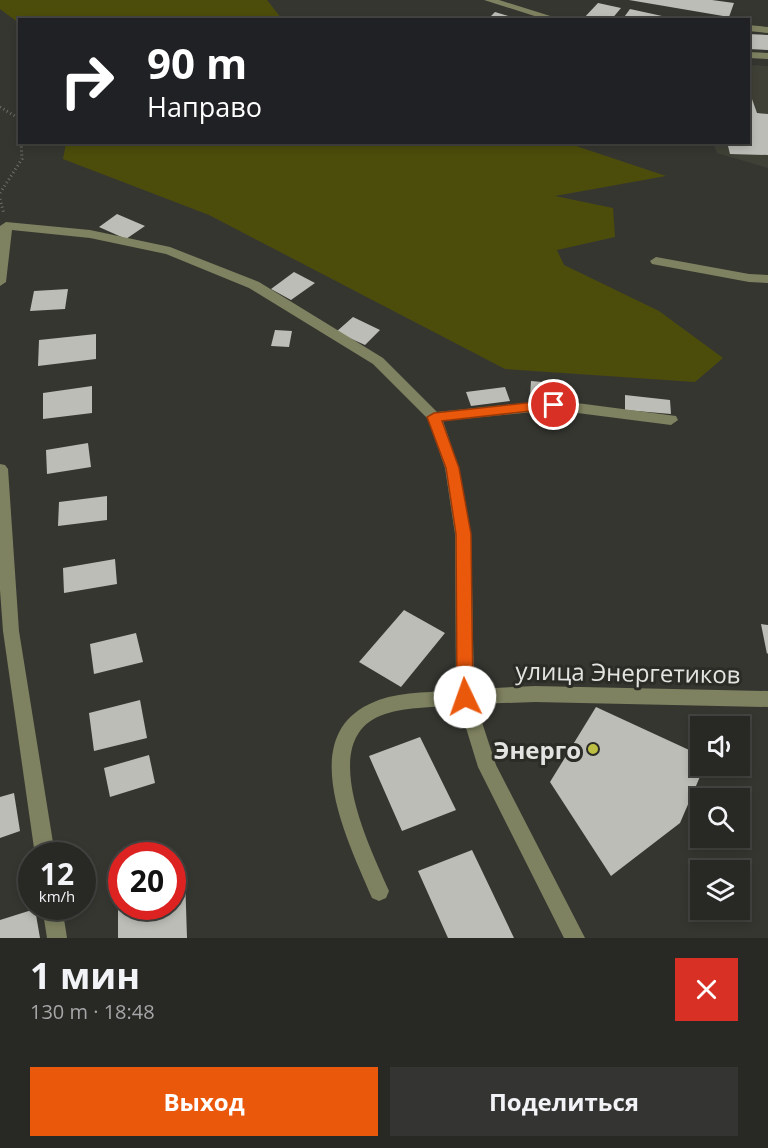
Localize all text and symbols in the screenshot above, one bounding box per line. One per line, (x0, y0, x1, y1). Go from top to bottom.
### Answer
text: 90 m (147, 34, 247, 91)
icon: right (48, 42, 126, 120)
text: Направо (147, 88, 262, 125)
pin (528, 379, 579, 430)
icon: arrive (537, 388, 570, 421)
street label: улица Энергетиков (515, 654, 741, 690)
position arrow (433, 665, 497, 729)
map controls (690, 716, 750, 920)
button: sound (690, 716, 750, 776)
place label: Энерго (493, 733, 581, 766)
marker: Энерго (586, 742, 600, 756)
button: search (690, 788, 750, 848)
speed limit sign: 20 (108, 842, 186, 920)
text: 12 (40, 853, 74, 894)
button: layers (690, 860, 750, 920)
text: km/h (39, 886, 75, 906)
text: 1 мин (30, 951, 140, 1000)
button: close (675, 958, 738, 1021)
text: 130 m · 18:48 (30, 998, 155, 1025)
button: Выход (30, 1067, 378, 1136)
button: Поделиться (390, 1067, 738, 1136)

